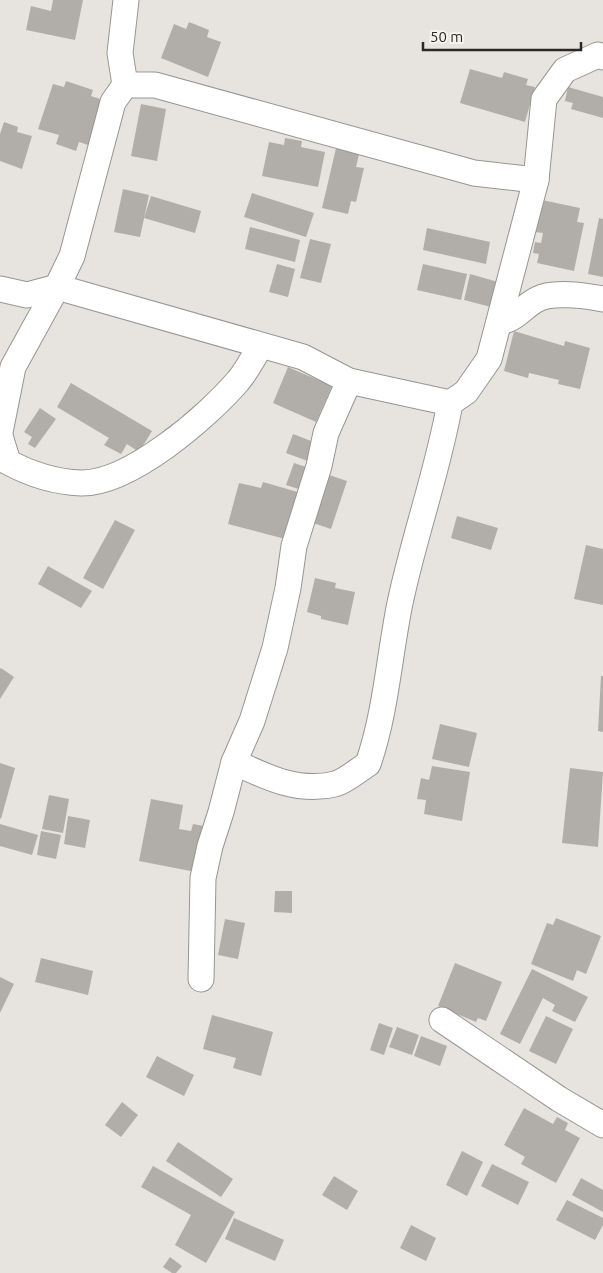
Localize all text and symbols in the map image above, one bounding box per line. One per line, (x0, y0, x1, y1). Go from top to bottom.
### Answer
scale bar (423, 20, 580, 52)
text: 50 m (430, 28, 463, 45)

